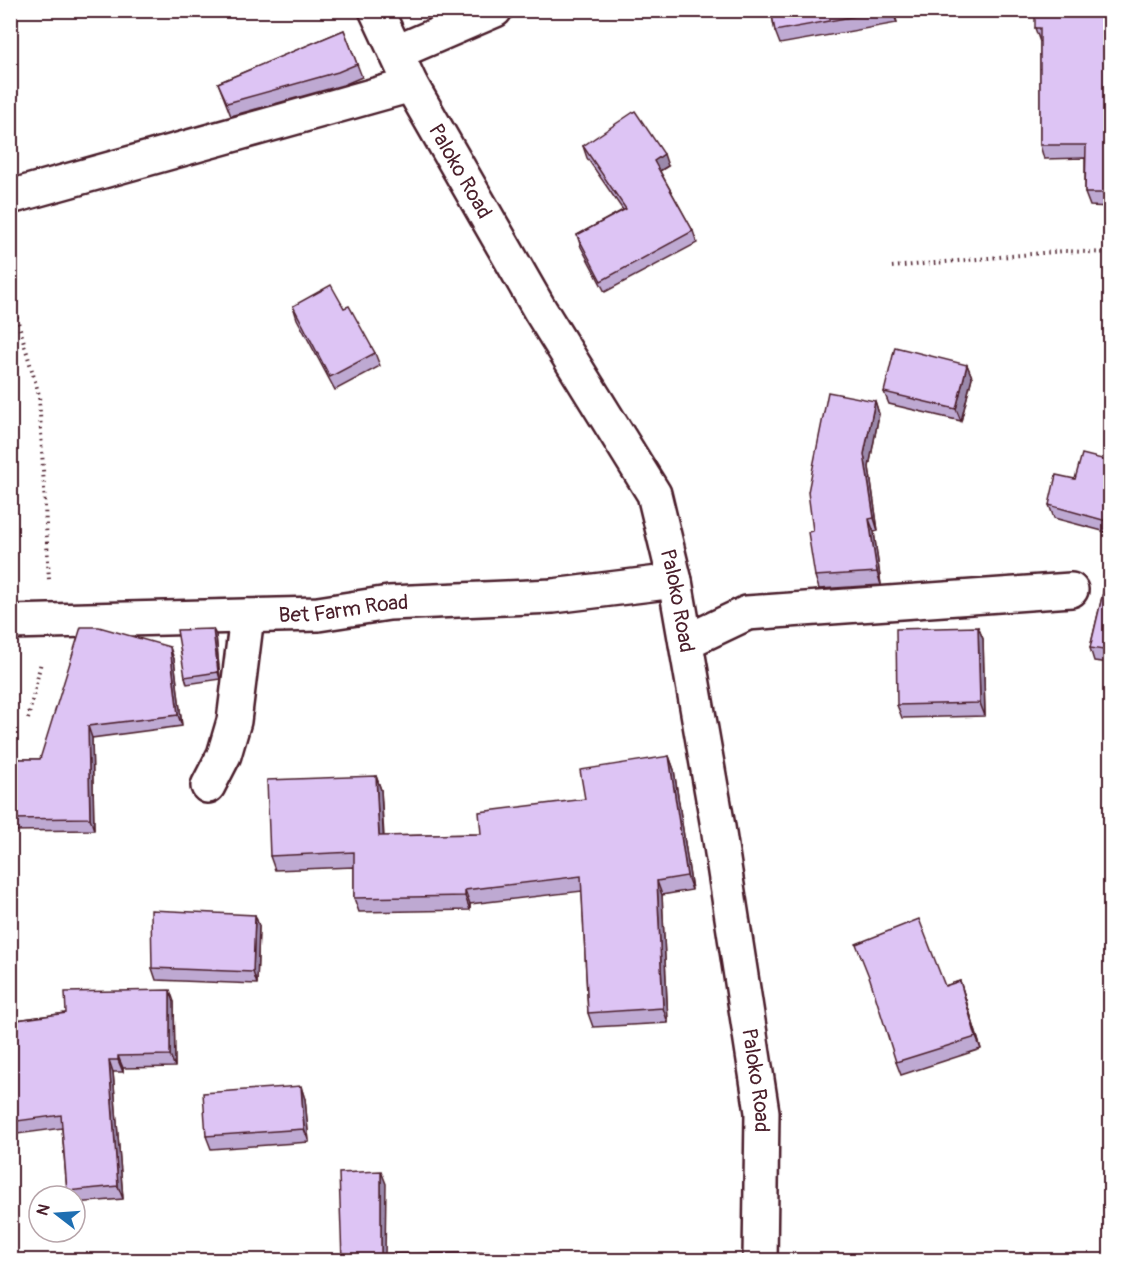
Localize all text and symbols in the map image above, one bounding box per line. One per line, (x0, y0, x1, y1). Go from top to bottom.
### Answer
street label: Paloko Road (423, 119, 498, 223)
street label: Paloko Road (654, 546, 701, 655)
street label: Bet Farm Road (278, 589, 409, 629)
street label: Paloko Road (736, 1026, 775, 1132)
north arrow (27, 1184, 87, 1244)
text: N (32, 1202, 55, 1218)

